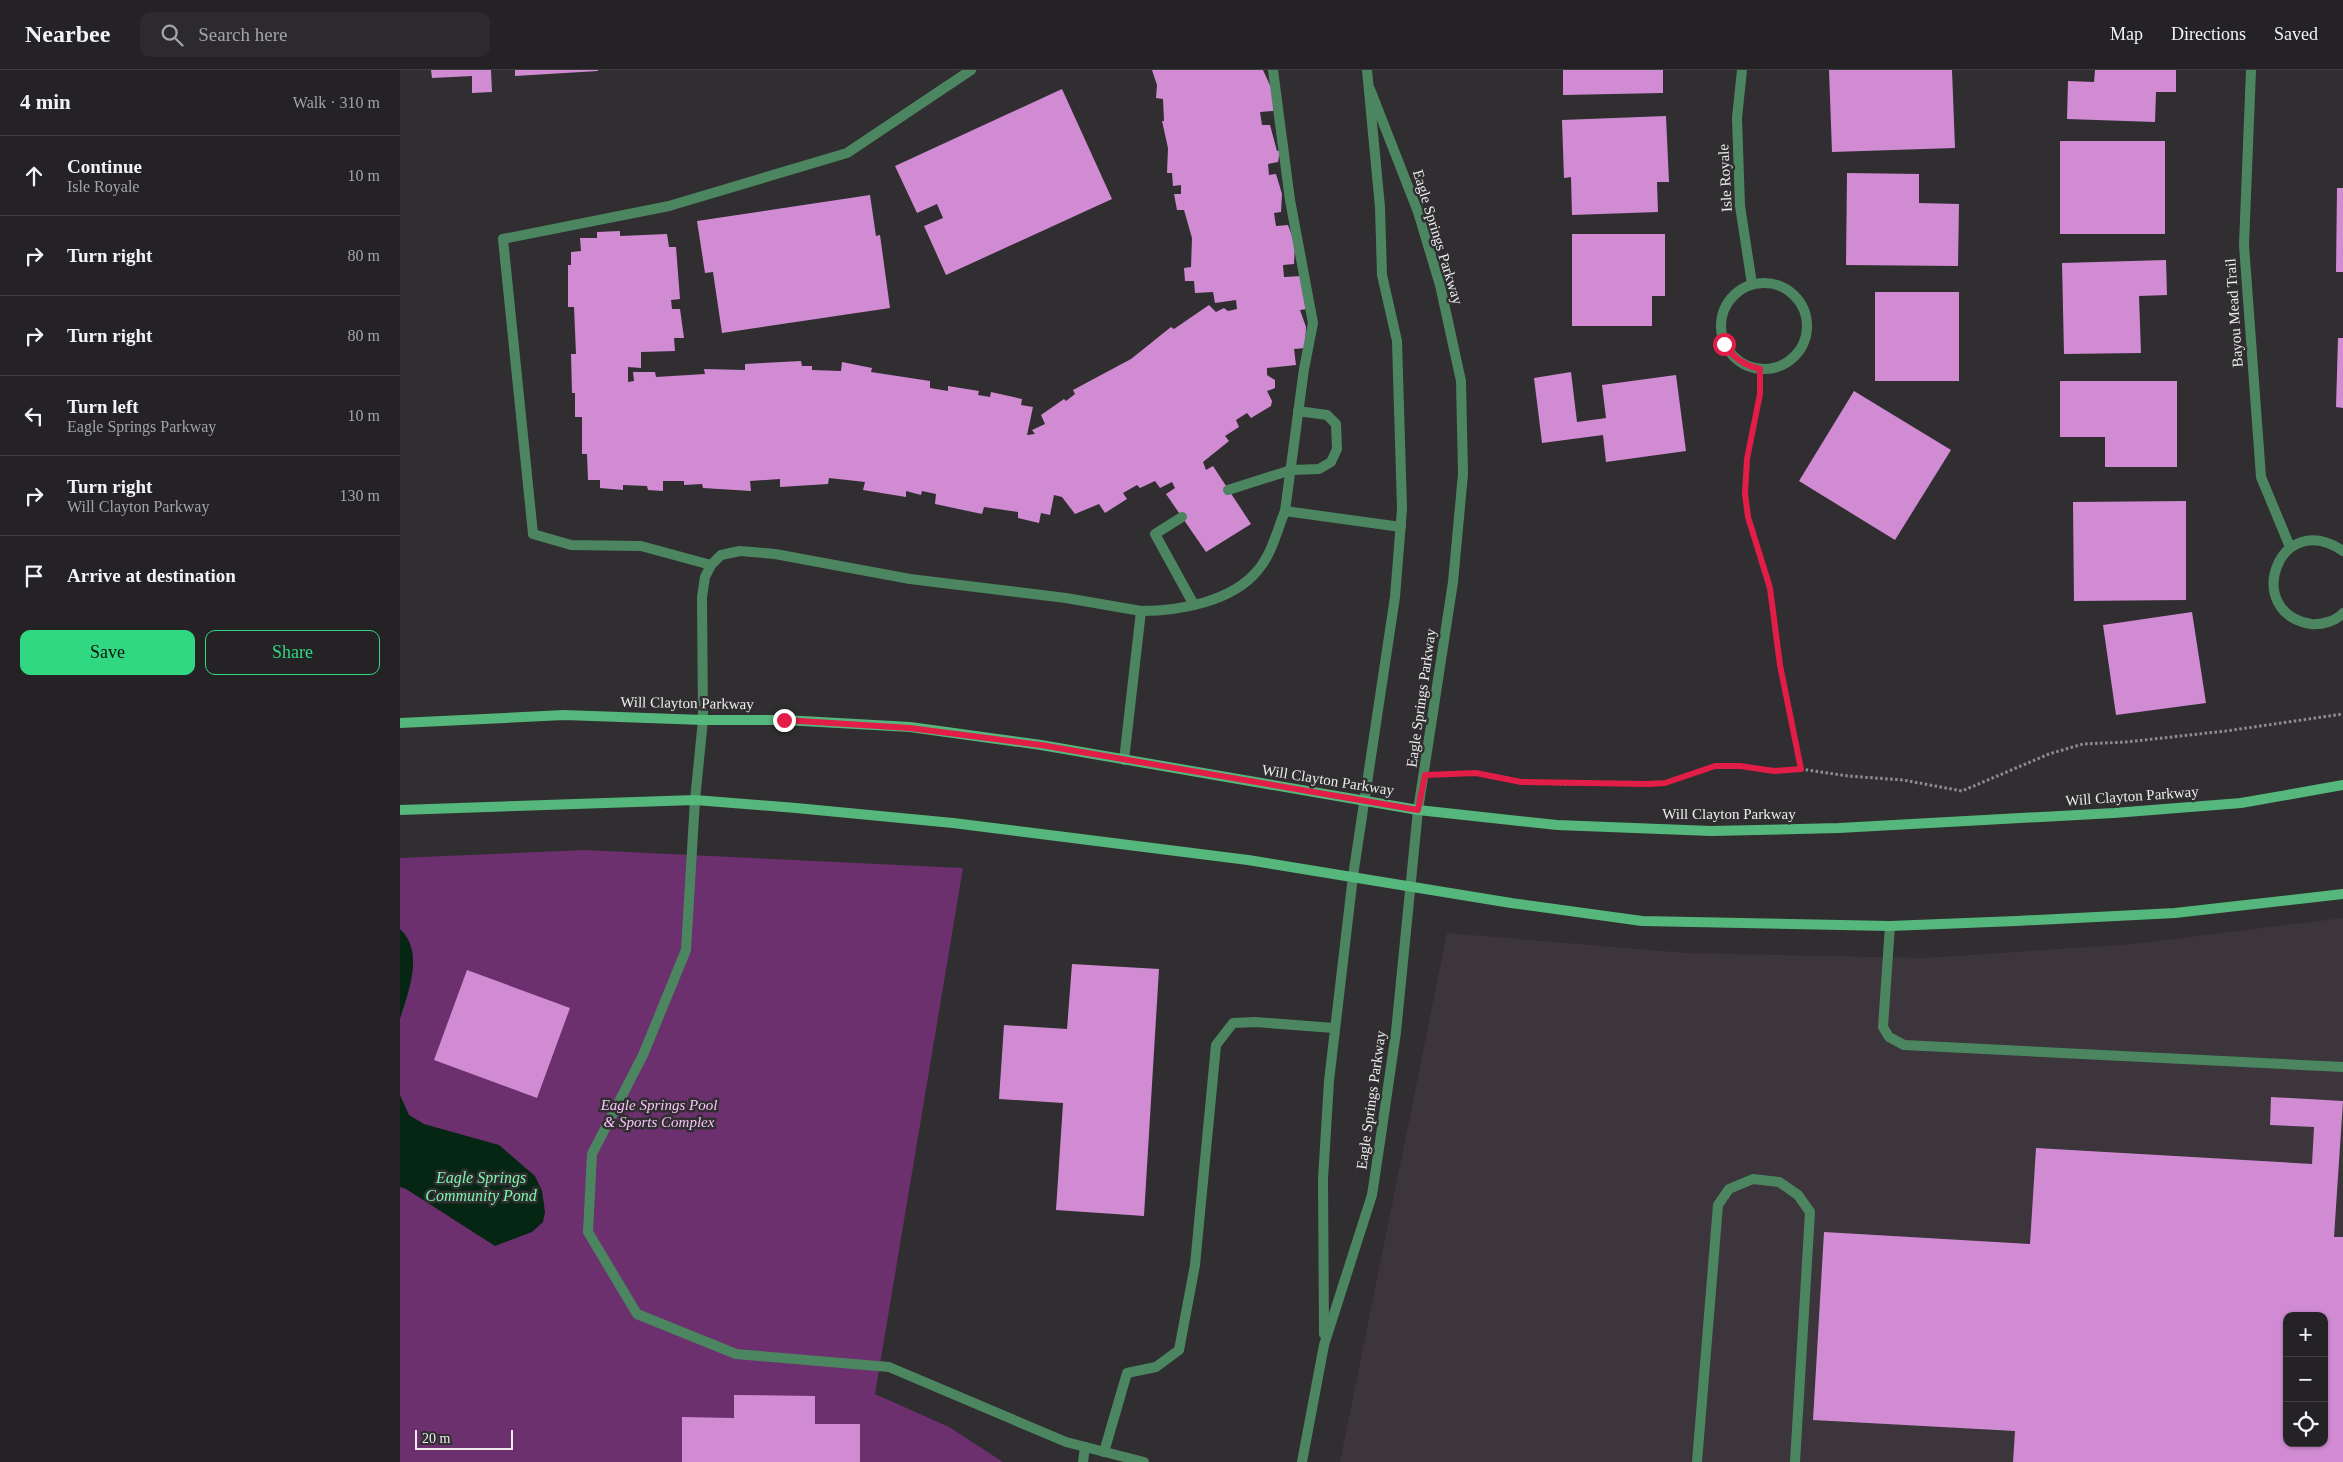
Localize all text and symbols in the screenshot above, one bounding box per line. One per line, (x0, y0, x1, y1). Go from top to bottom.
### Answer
search box (140, 12, 490, 57)
text: Nearbee (25, 21, 110, 47)
icon: search (158, 21, 186, 49)
text: Search here (198, 24, 287, 45)
text: Map (2110, 24, 2143, 44)
text: Directions (2171, 24, 2246, 44)
text: Saved (2274, 24, 2318, 44)
text: 4 min (20, 90, 71, 114)
text: Walk · 310 m (293, 94, 380, 111)
street label: Isle Royale (1715, 143, 1735, 212)
text: Continue (67, 156, 142, 177)
icon: ahead (20, 162, 48, 190)
text: 10 m (348, 167, 380, 184)
street label: Eagle Springs Parkway (1410, 168, 1466, 307)
text: Isle Royale (67, 178, 139, 195)
icon: right (20, 242, 48, 270)
text: Turn right (67, 245, 152, 266)
text: 80 m (348, 247, 380, 264)
street label: Bayou Mead Trail (2222, 258, 2246, 368)
icon: right (20, 322, 48, 350)
text: Turn right (67, 325, 152, 346)
text: 80 m (348, 327, 380, 344)
route start (1713, 333, 1736, 356)
text: Turn left (67, 396, 139, 417)
icon: left (20, 402, 48, 430)
text: 10 m (348, 407, 380, 424)
text: Eagle Springs Parkway (67, 418, 216, 435)
text: Turn right (67, 476, 152, 497)
icon: right (20, 482, 48, 510)
text: 130 m (340, 487, 380, 504)
text: Will Clayton Parkway (67, 498, 209, 515)
icon: arrive (20, 562, 48, 590)
text: Arrive at destination (67, 565, 236, 586)
street label: Eagle Springs Parkway (1403, 627, 1439, 768)
button: Save (20, 630, 195, 675)
button: Share (205, 630, 380, 675)
street label: Will Clayton Parkway (620, 694, 754, 712)
route end (773, 709, 796, 732)
street label: Will Clayton Parkway (1261, 762, 1396, 798)
street label: Will Clayton Parkway (2065, 783, 2200, 809)
street label: Will Clayton Parkway (1662, 806, 1796, 822)
street label: Eagle Springs Parkway (1353, 1029, 1389, 1170)
park label: Eagle Springs Pool & Sports Complex (600, 1097, 717, 1130)
water label: Eagle Springs Community Pond (425, 1169, 538, 1205)
map controls (2283, 1312, 2328, 1447)
button: + (2283, 1312, 2328, 1357)
button: − (2283, 1357, 2328, 1402)
button: locate (2283, 1402, 2328, 1447)
scale bar (415, 1427, 512, 1450)
text: 20 m (422, 1431, 450, 1446)

